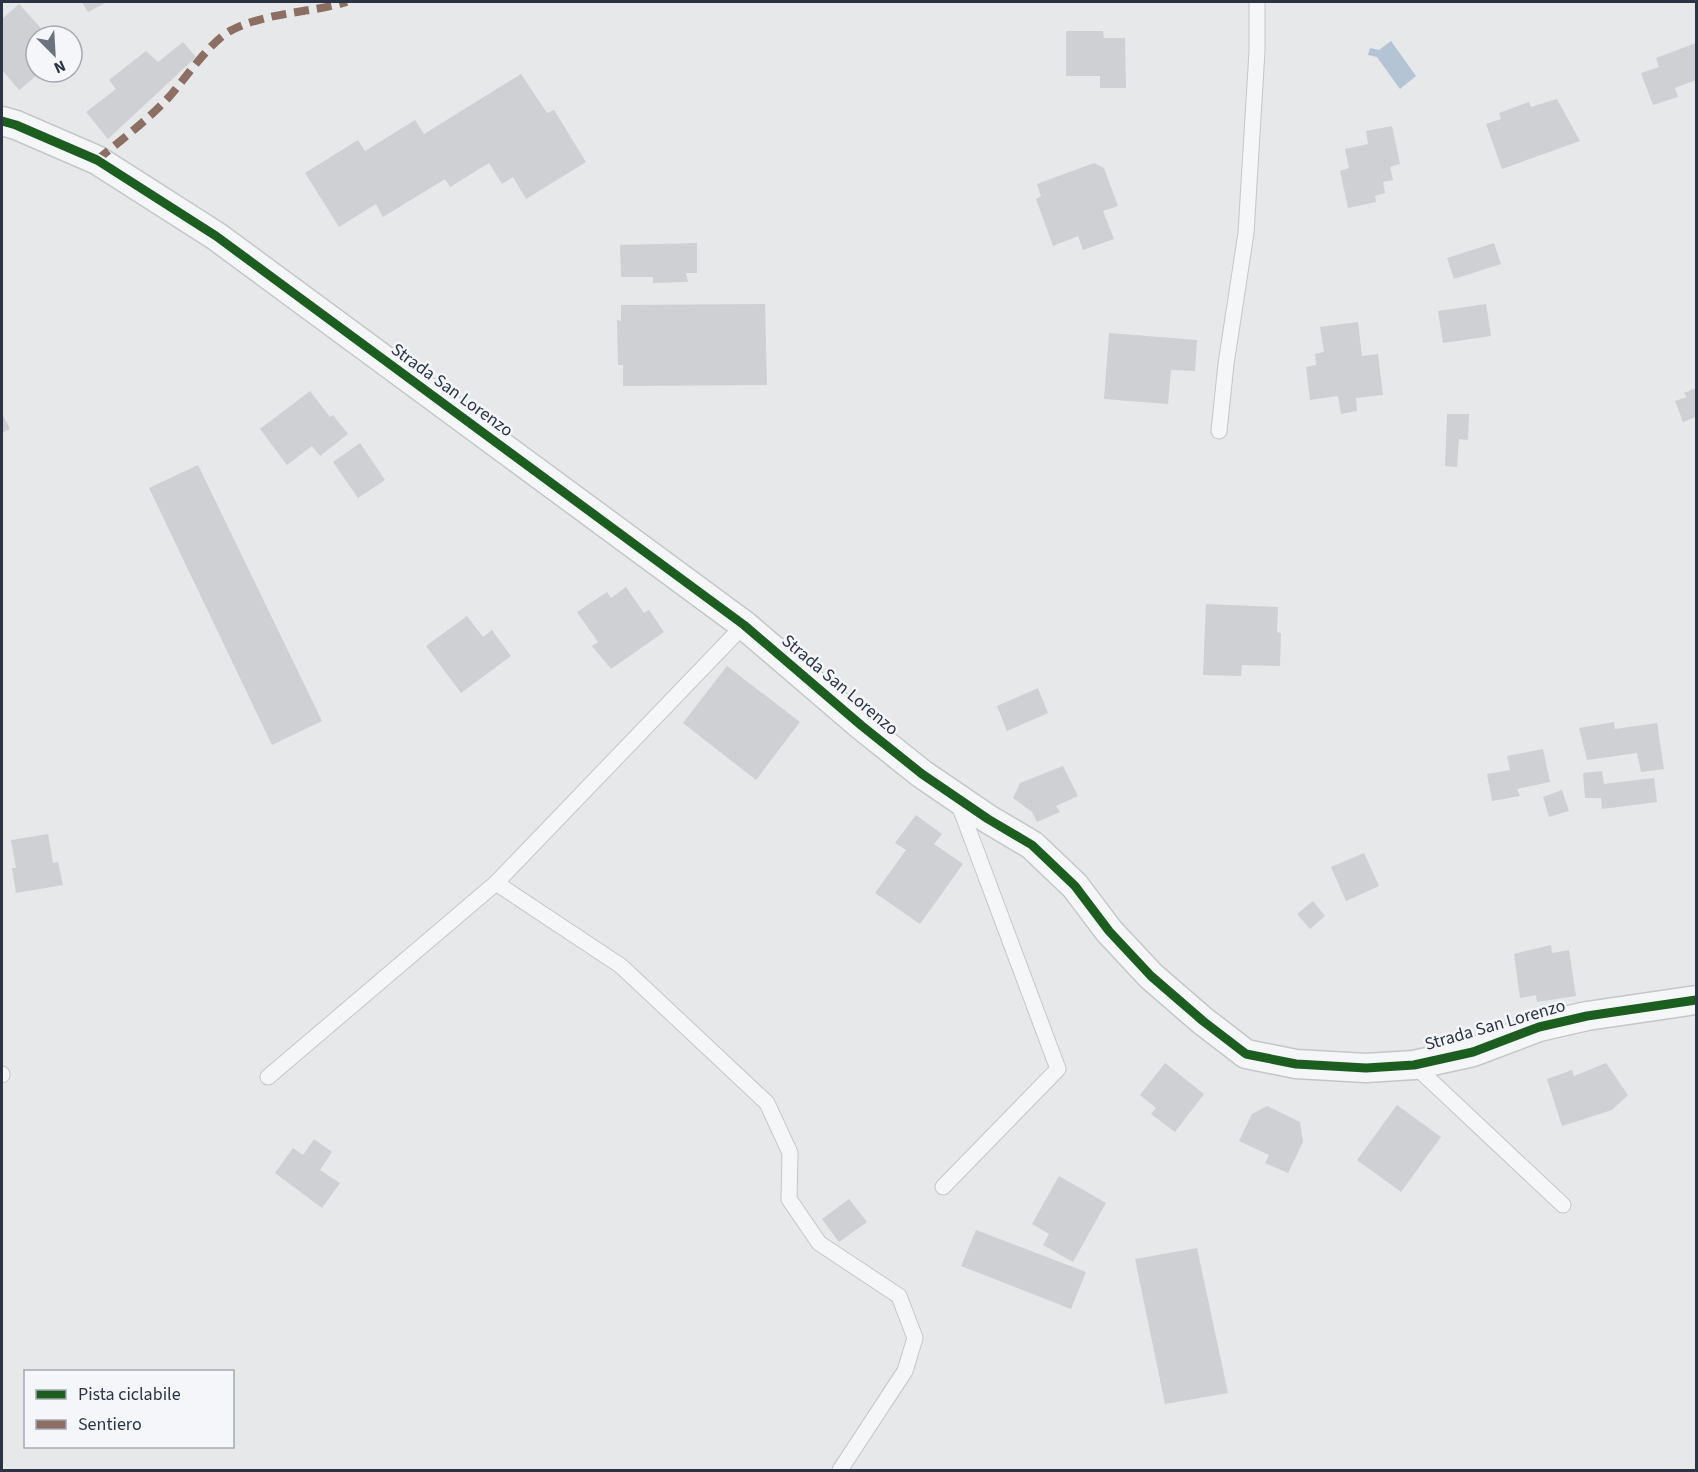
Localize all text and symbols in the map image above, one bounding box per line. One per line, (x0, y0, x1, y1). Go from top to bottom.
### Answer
north arrow (24, 24, 84, 84)
text: N (50, 55, 69, 79)
street label: Strada San Lorenzo (386, 337, 518, 443)
street label: Strada San Lorenzo (776, 629, 904, 741)
street label: Strada San Lorenzo (1422, 993, 1568, 1057)
legend (24, 1370, 234, 1448)
text: Pista ciclabile (78, 1382, 181, 1407)
text: Sentiero (78, 1412, 142, 1437)

